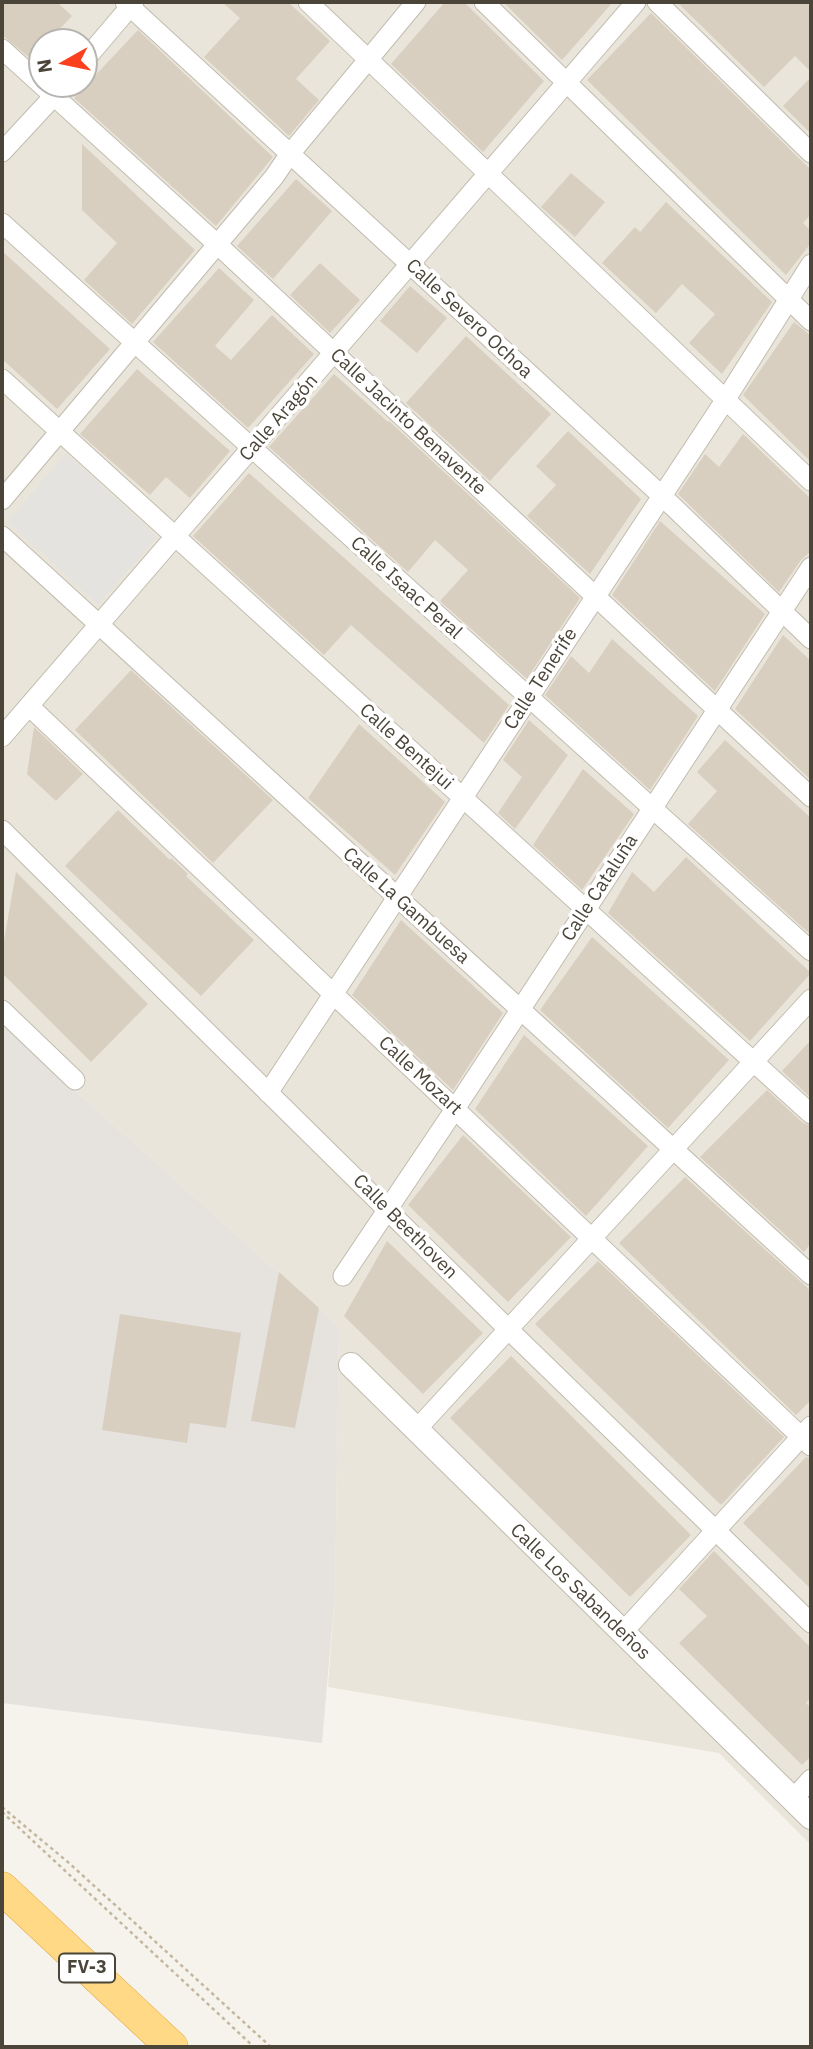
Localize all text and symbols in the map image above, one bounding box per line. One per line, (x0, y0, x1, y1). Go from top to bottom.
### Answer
north arrow (28, 28, 98, 98)
text: N (31, 57, 57, 75)
street label: Calle Severo Ochoa (401, 255, 537, 383)
street label: Calle Jacinto Benavente (325, 344, 491, 500)
street label: Calle Aragón (235, 370, 323, 466)
street label: Calle Isaac Peral (346, 532, 466, 644)
street label: Calle Tenerife (500, 624, 582, 734)
street label: Calle Bentejui (355, 699, 457, 795)
street label: Calle Cataluña (557, 830, 643, 946)
street label: Calle La Gambuesa (338, 843, 474, 969)
street label: Calle Mozart (374, 1032, 466, 1120)
street label: Calle Beethoven (348, 1170, 462, 1284)
street label: Calle Los Sabandeños (505, 1519, 655, 1665)
road number: FV-3 (59, 1954, 115, 1982)

